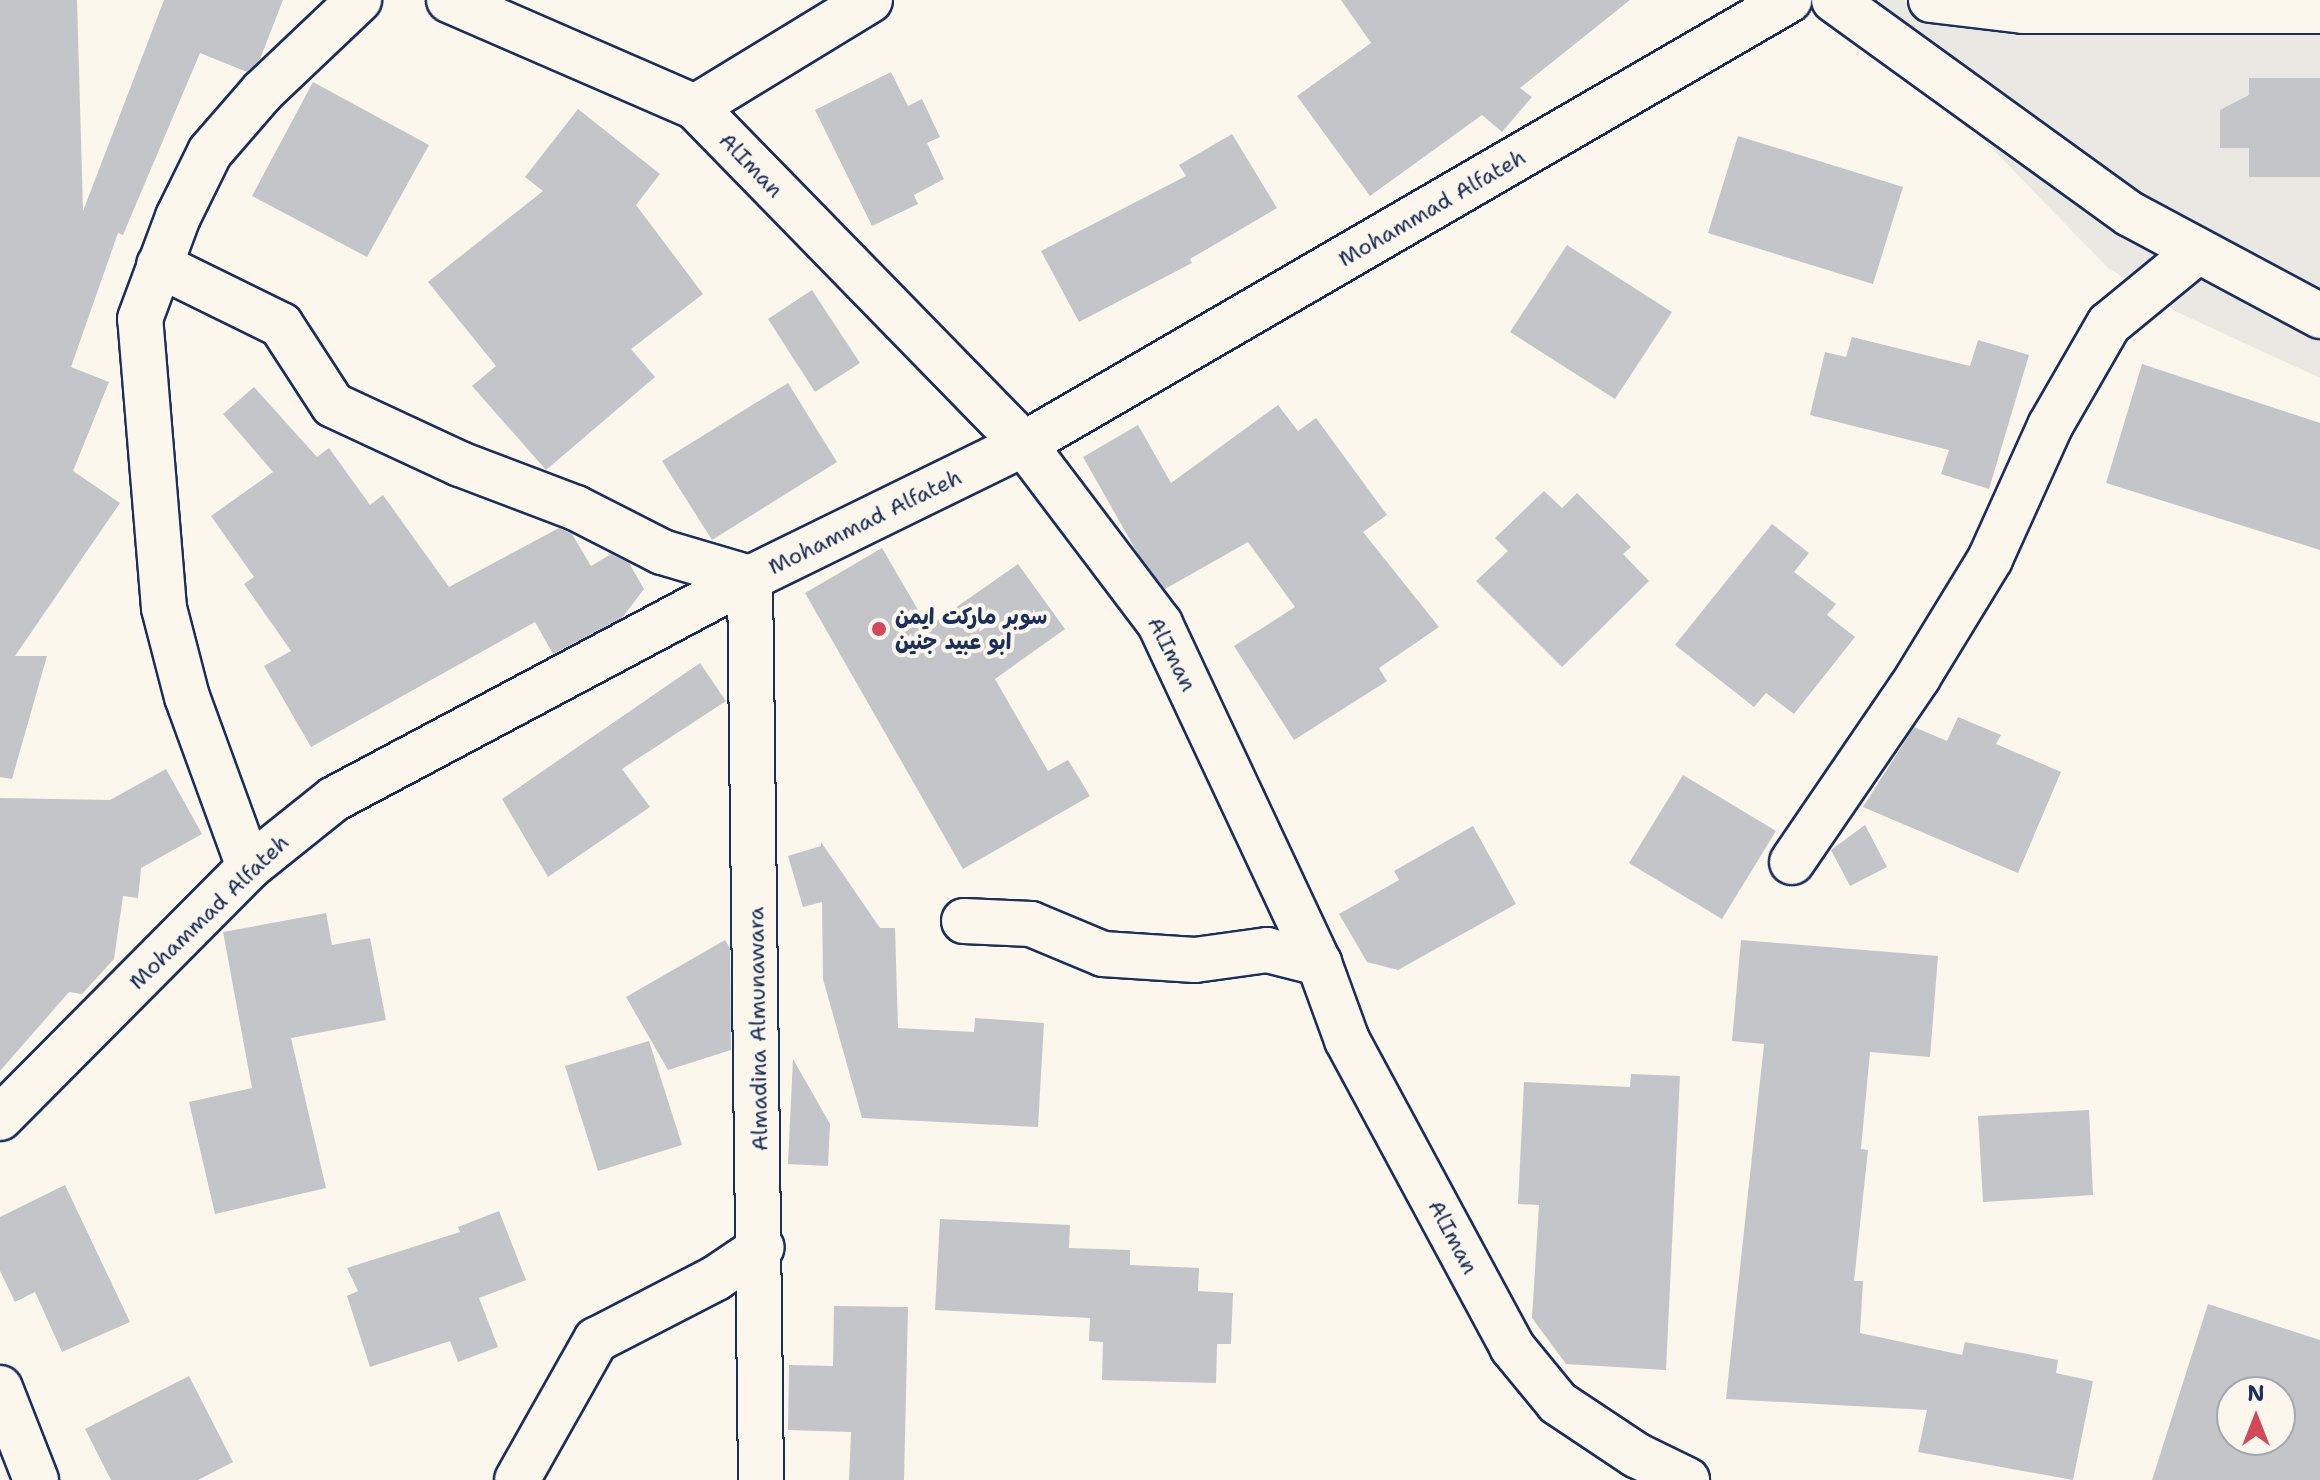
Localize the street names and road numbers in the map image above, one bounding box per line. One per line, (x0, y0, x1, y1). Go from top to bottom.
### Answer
street label: AlIman (714, 127, 788, 203)
street label: Mohammad Alfateh (1334, 144, 1530, 272)
street label: Mohammad Alfateh (764, 464, 966, 580)
street label: AlIman (1142, 612, 1202, 696)
street label: Mohammad Alfateh (124, 829, 294, 995)
street label: Almadina Almunawara (743, 907, 773, 1151)
street label: AlIman (1423, 1195, 1483, 1279)

